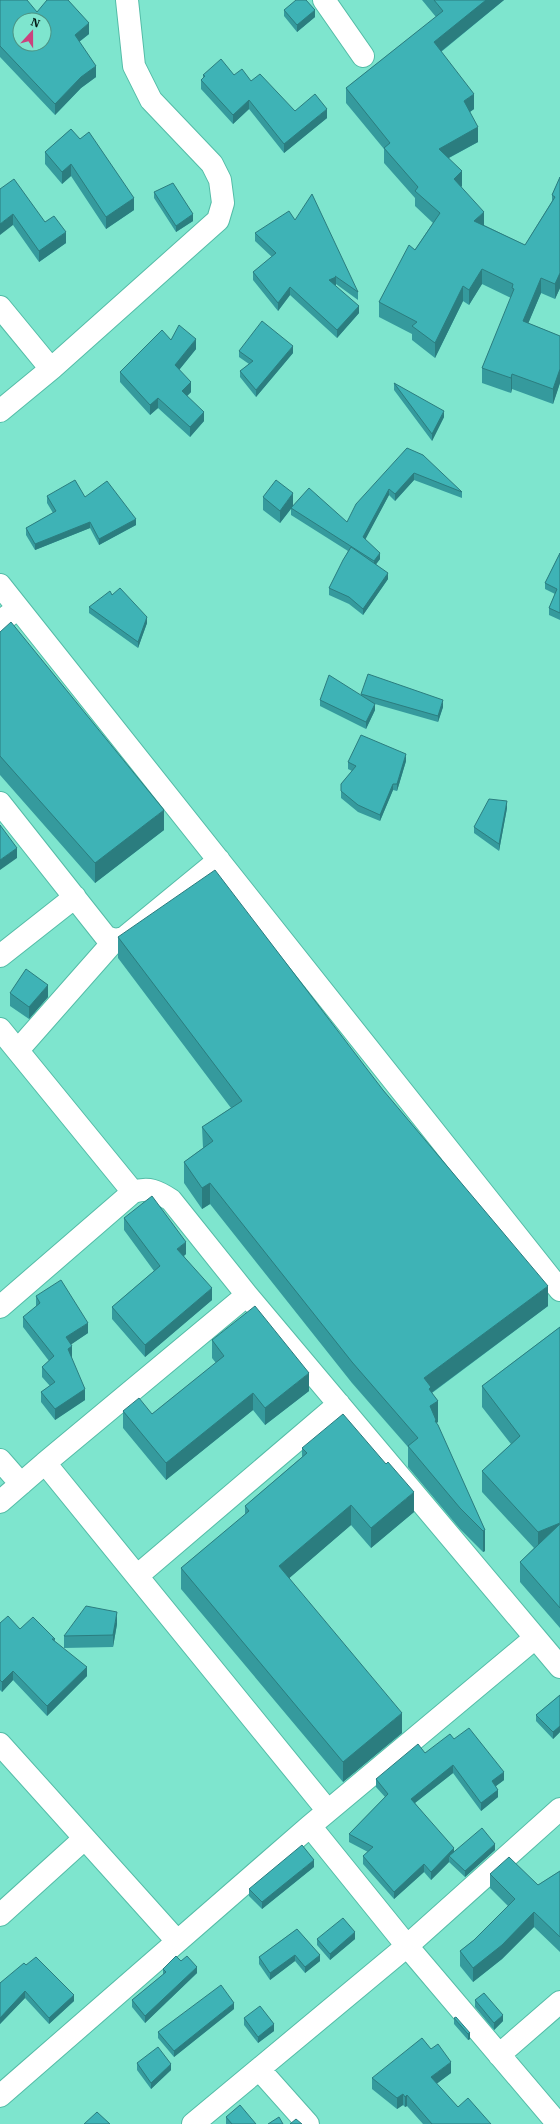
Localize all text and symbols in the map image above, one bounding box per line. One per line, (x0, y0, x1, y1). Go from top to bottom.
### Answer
north arrow (12, 12, 52, 52)
text: N (29, 15, 42, 31)

